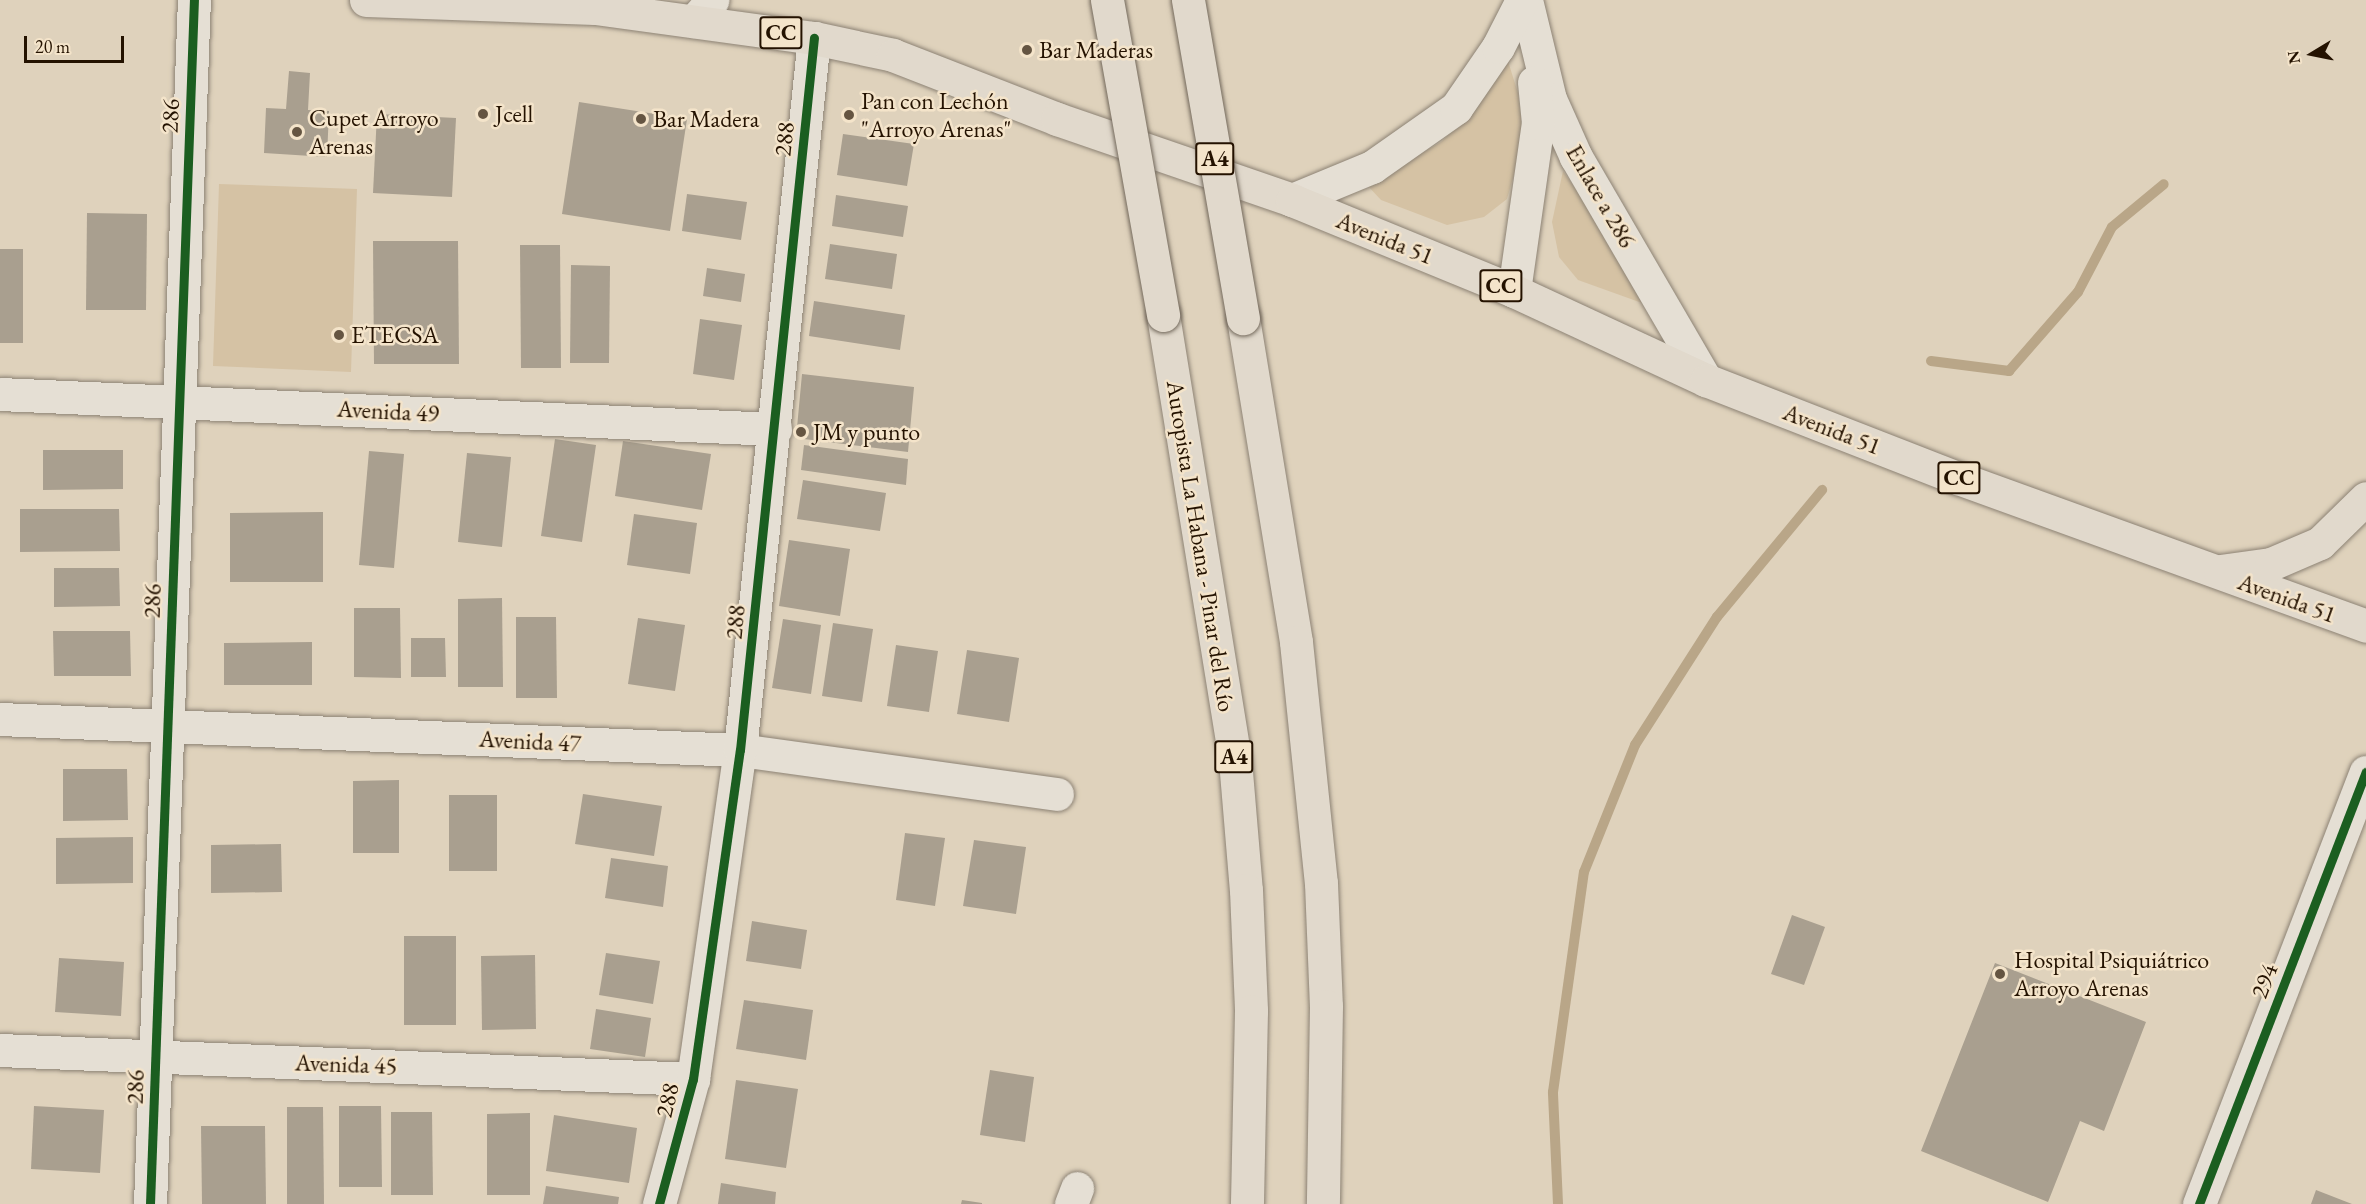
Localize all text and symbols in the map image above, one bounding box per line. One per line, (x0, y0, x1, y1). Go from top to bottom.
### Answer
road number: CC (758, 14, 804, 52)
scale bar (27, 24, 128, 62)
north arrow (2282, 24, 2342, 84)
text: 20 m (35, 35, 70, 58)
place label: Bar Maderas (1039, 36, 1153, 64)
marker: Bar Maderas (1020, 43, 1034, 57)
text: N (2282, 49, 2305, 65)
place label: Pan con Lechón "Arroyo Arenas" (861, 87, 1011, 143)
street label: 286 (155, 98, 185, 134)
place label: Jcell (495, 100, 533, 128)
place label: Cupet Arroyo Arenas (309, 104, 439, 160)
place label: Bar Madera (653, 105, 759, 133)
marker: Jcell (476, 107, 490, 121)
marker: Pan con Lechón "Arroyo Arenas" (842, 108, 856, 122)
marker: Bar Madera (634, 112, 648, 126)
street label: 288 (768, 120, 800, 158)
marker: Cupet Arroyo Arenas (290, 125, 304, 139)
street label: Enlace a 286 (1560, 139, 1642, 253)
road number: A4 (1194, 140, 1236, 178)
street label: Avenida 51 (1332, 205, 1438, 271)
road number: CC (1478, 267, 1524, 305)
place label: ETECSA (351, 321, 439, 349)
marker: ETECSA (332, 328, 346, 342)
street label: Autopista La Habana - Pinar del Río (1161, 378, 1241, 714)
street label: Avenida 49 (336, 394, 440, 428)
street label: Avenida 51 (1779, 397, 1885, 461)
place label: JM y punto (813, 418, 920, 446)
marker: JM y punto (794, 425, 808, 439)
road number: CC (1936, 459, 1982, 497)
street label: Avenida 51 (2234, 567, 2340, 629)
street label: 286 (137, 583, 167, 619)
street label: 288 (719, 603, 751, 641)
street label: Avenida 47 (478, 724, 582, 758)
road number: A4 (1213, 738, 1255, 776)
place label: Hospital Psiquiátrico Arroyo Arenas (2014, 946, 2209, 1002)
street label: 294 (2244, 960, 2284, 1002)
marker: Hospital Psiquiátrico Arroyo Arenas (1991, 965, 2009, 983)
street label: Avenida 45 (294, 1048, 398, 1080)
street label: 286 (120, 1069, 150, 1105)
street label: 288 (649, 1080, 685, 1120)

